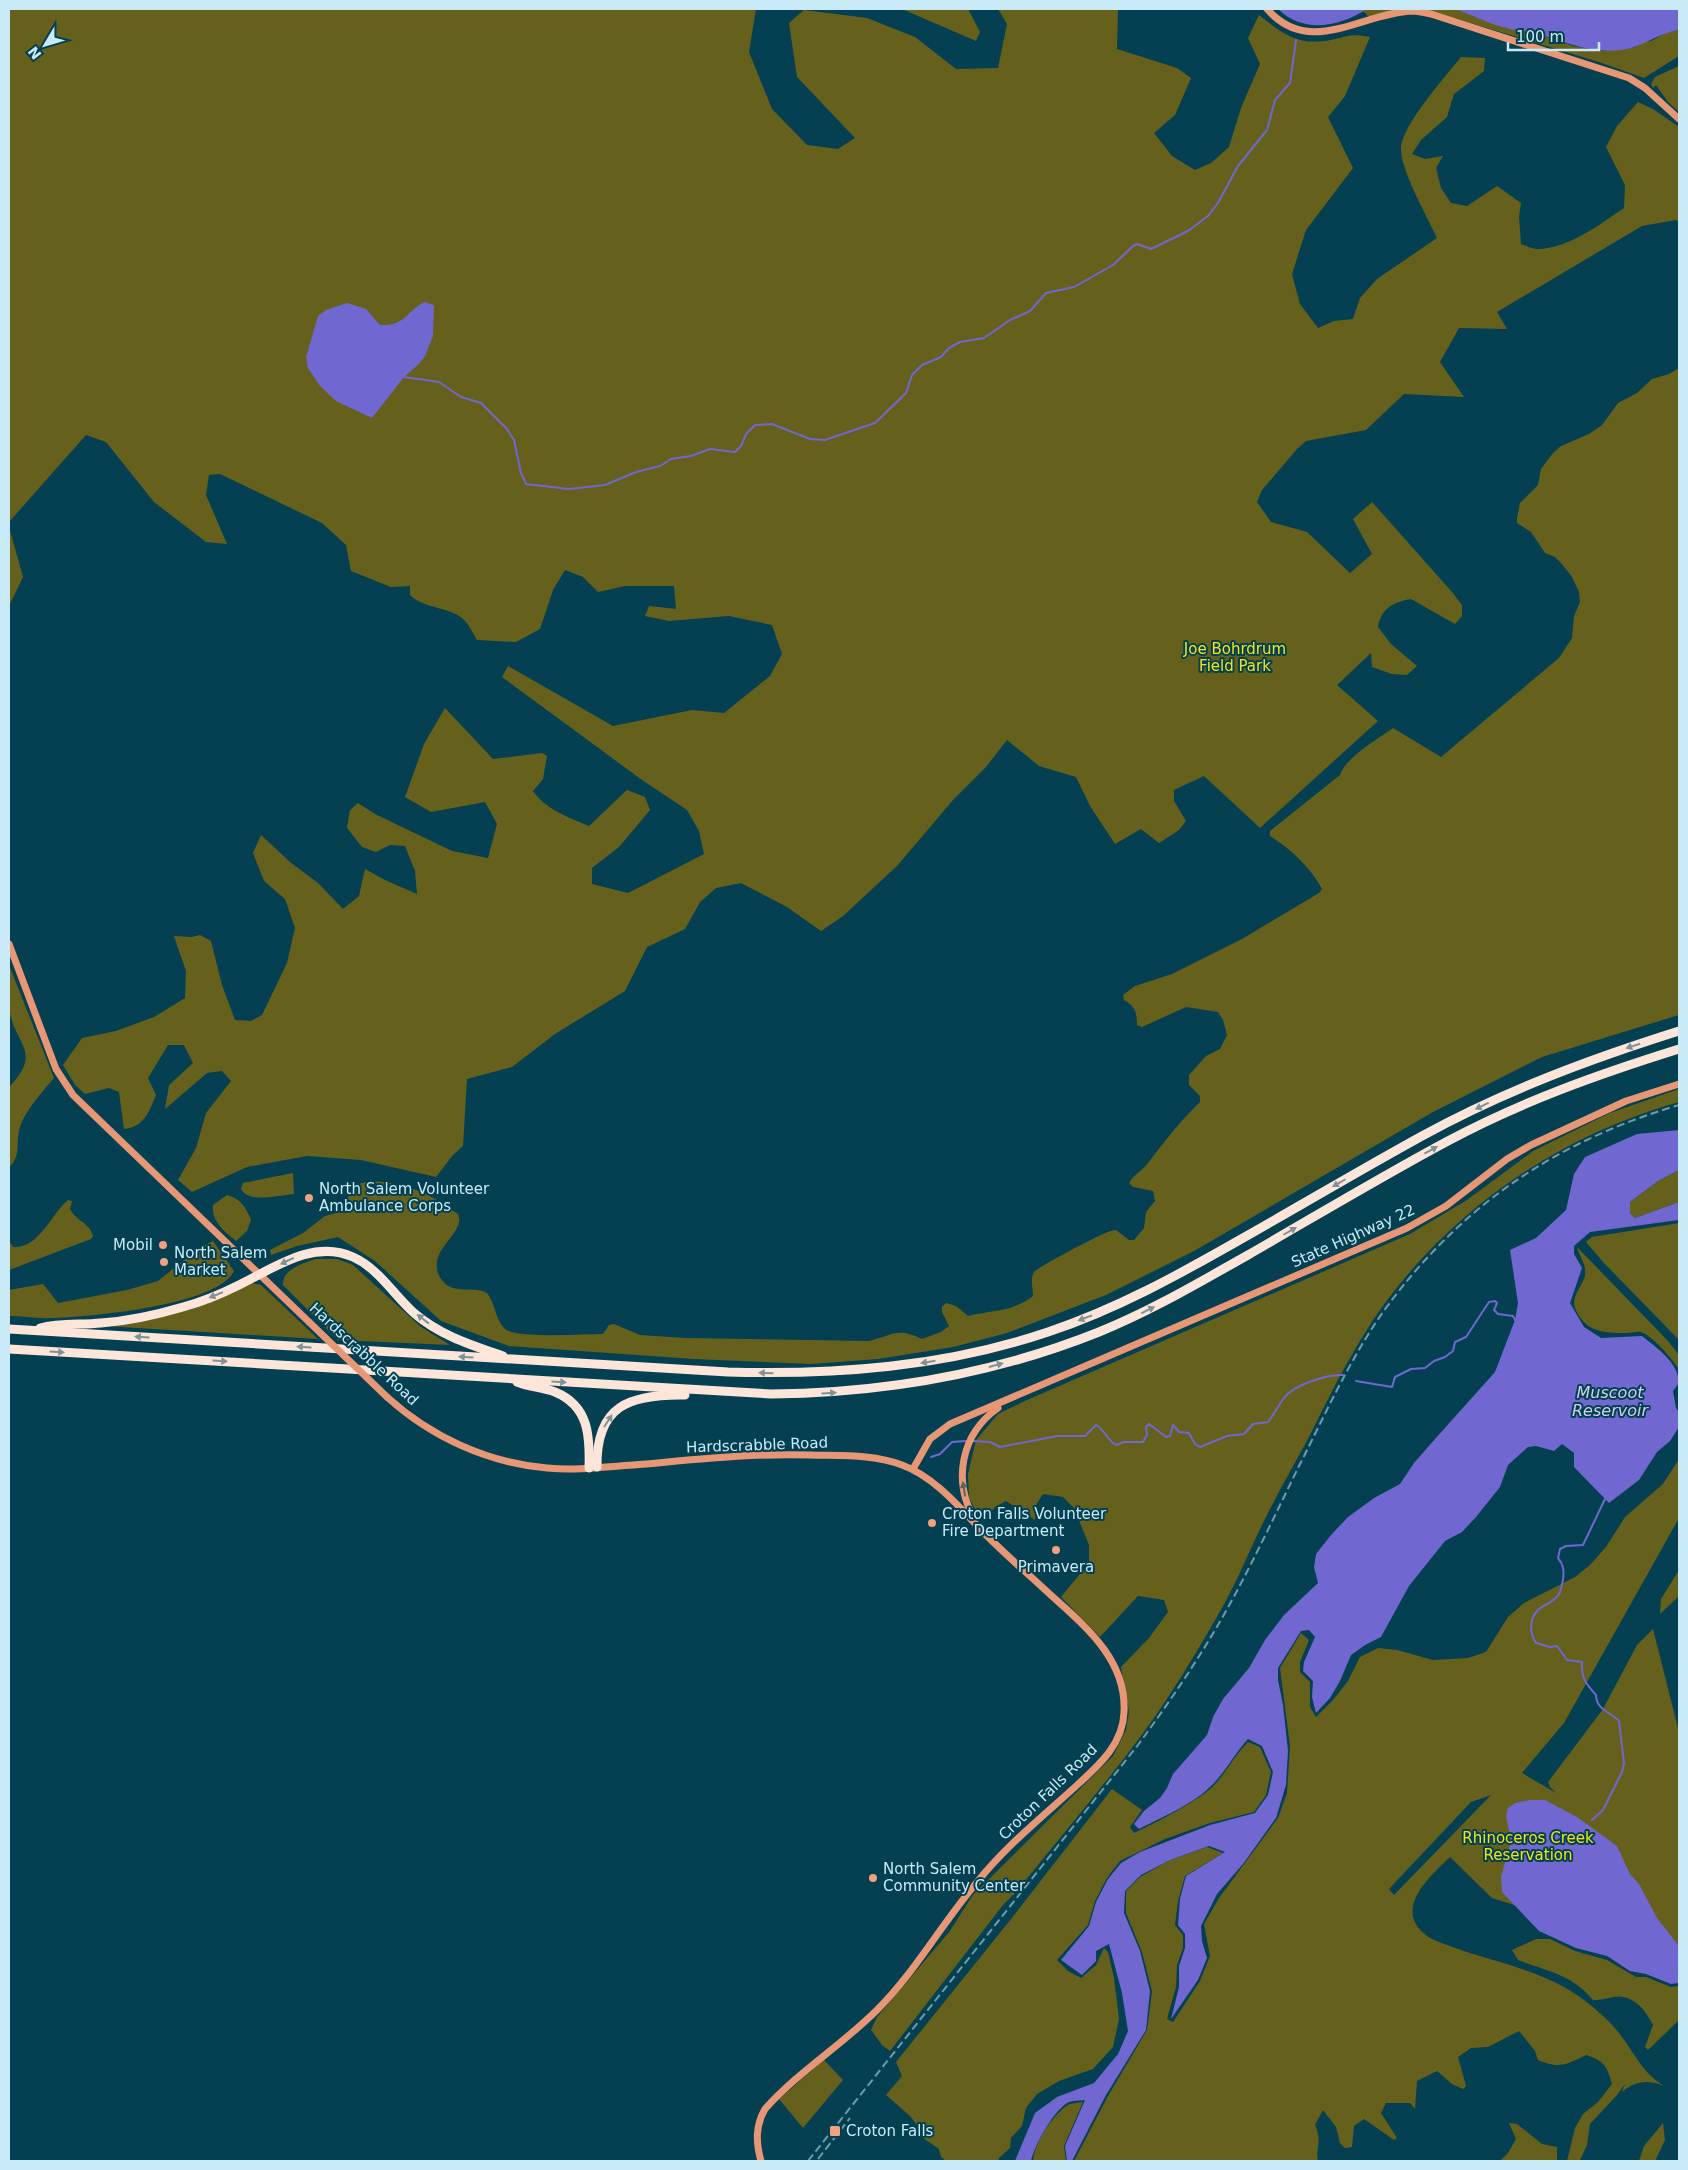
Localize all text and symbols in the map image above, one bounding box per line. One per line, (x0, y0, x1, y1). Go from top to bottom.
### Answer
north arrow (20, 20, 70, 70)
scale bar (1508, 20, 1599, 52)
text: 100 m (1516, 28, 1564, 46)
text: N (25, 43, 45, 63)
park label: Joe Bohrdrum Field Park (1183, 640, 1286, 675)
one-way arrow (1625, 1042, 1640, 1050)
one-way arrow (1475, 1102, 1489, 1110)
one-way arrow (1425, 1146, 1438, 1155)
one-way arrow (1333, 1179, 1346, 1188)
place label: North Salem Volunteer Ambulance Corps (319, 1180, 490, 1215)
marker: North Salem Volunteer Ambulance Corps (303, 1192, 315, 1204)
street label: State Highway 22 (1289, 1201, 1417, 1271)
one-way arrow (1283, 1226, 1297, 1235)
place label: Mobil (113, 1236, 153, 1254)
marker: Mobil (157, 1239, 169, 1251)
place label: North Salem Market (174, 1244, 267, 1279)
marker: North Salem Market (158, 1256, 170, 1268)
one-way arrow (280, 1258, 294, 1266)
one-way arrow (209, 1292, 223, 1300)
street label: Hardscrabble Road (306, 1299, 422, 1409)
one-way arrow (1141, 1306, 1155, 1314)
one-way arrow (416, 1314, 429, 1325)
one-way arrow (1078, 1315, 1092, 1323)
one-way arrow (133, 1332, 149, 1340)
one-way arrow (295, 1342, 311, 1350)
one-way arrow (50, 1348, 66, 1356)
one-way arrow (458, 1353, 474, 1361)
one-way arrow (212, 1358, 228, 1366)
one-way arrow (920, 1358, 936, 1366)
one-way arrow (988, 1361, 1003, 1369)
one-way arrow (758, 1369, 774, 1377)
one-way arrow (551, 1378, 567, 1386)
water label: Muscoot Reservoir (1572, 1383, 1649, 1420)
one-way arrow (821, 1388, 837, 1396)
one-way arrow (603, 1414, 613, 1428)
street label: Hardscrabble Road (686, 1434, 828, 1456)
one-way arrow (959, 1481, 967, 1497)
place label: Croton Falls Volunteer Fire Department (942, 1505, 1107, 1540)
marker: Croton Falls Volunteer Fire Department (926, 1517, 938, 1529)
marker: Primavera (1050, 1544, 1062, 1556)
place label: Primavera (1018, 1558, 1094, 1576)
street label: Croton Falls Road (995, 1740, 1101, 1844)
park label: Rhinoceros Creek Reservation (1462, 1829, 1594, 1864)
place label: North Salem Community Center (883, 1860, 1026, 1895)
marker: North Salem Community Center (867, 1872, 879, 1884)
place label: Croton Falls (846, 2122, 934, 2140)
marker: Croton Falls (828, 2124, 842, 2138)

